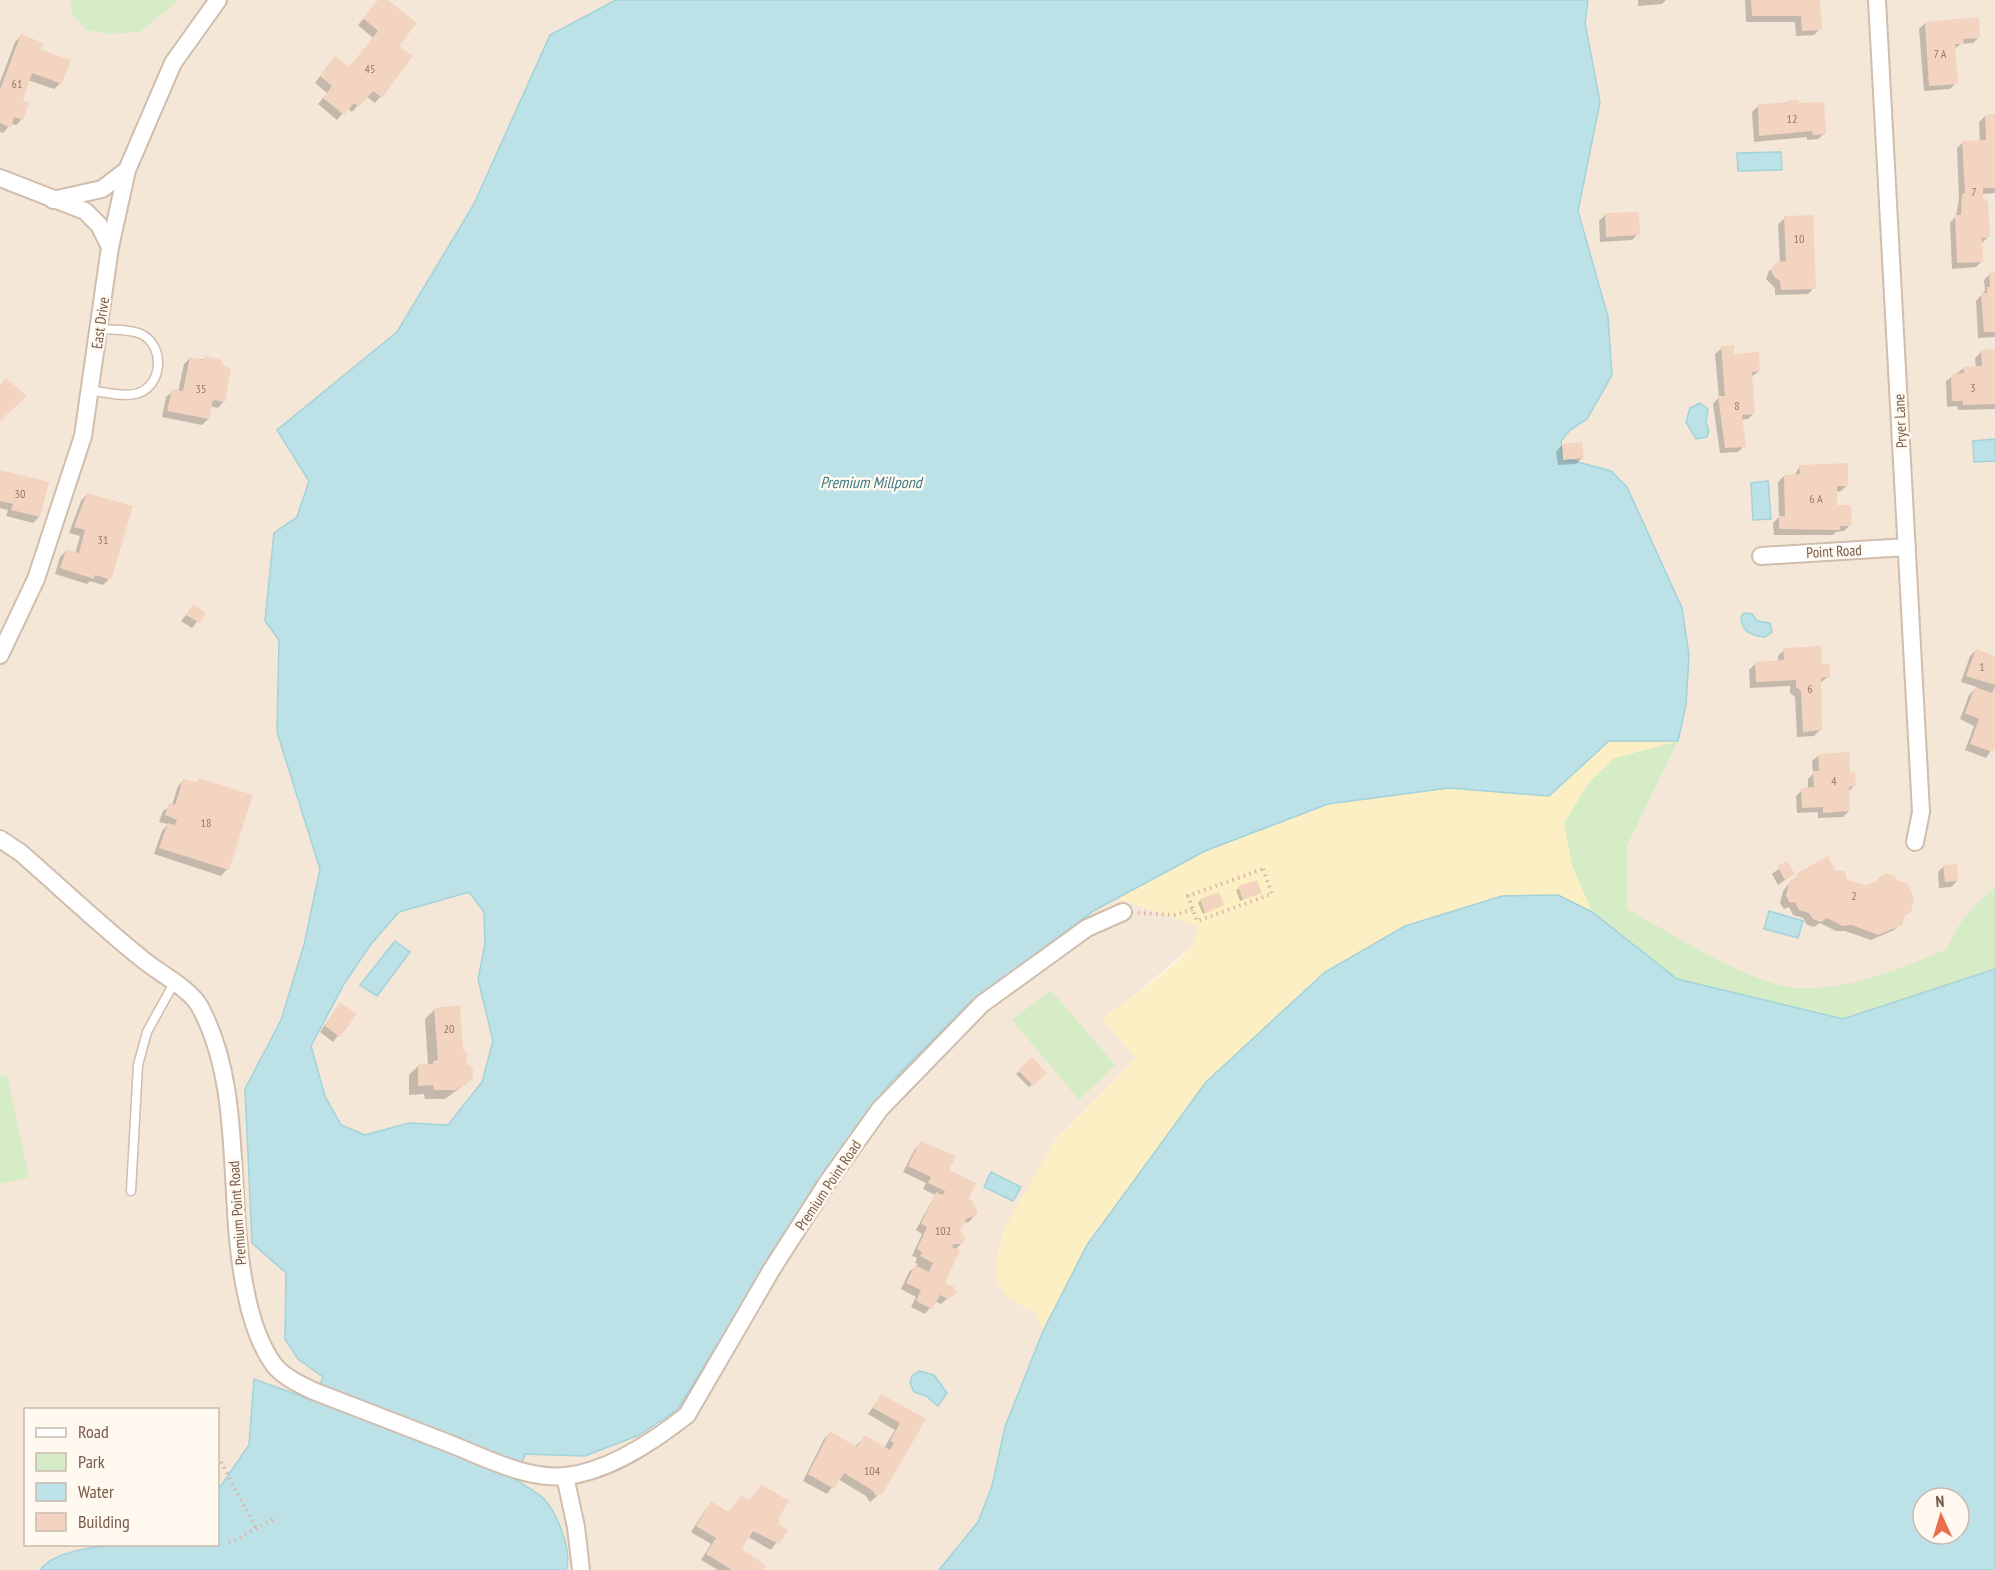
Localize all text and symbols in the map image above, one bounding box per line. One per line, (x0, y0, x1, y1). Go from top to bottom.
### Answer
house number: 7 A (1934, 46, 1947, 61)
house number: 45 (365, 61, 375, 76)
house number: 61 (12, 76, 22, 91)
house number: 12 (1787, 111, 1797, 126)
house number: 7 (1971, 184, 1977, 199)
house number: 10 (1794, 231, 1804, 246)
street label: East Drive (87, 296, 113, 350)
house number: 3 (1970, 380, 1976, 395)
house number: 35 (196, 381, 206, 396)
street label: Pryer Lane (1889, 393, 1911, 449)
house number: 8 (1734, 398, 1740, 413)
water label: Premium Millpond (820, 472, 924, 492)
house number: 30 (15, 486, 25, 501)
house number: 6 A (1809, 491, 1823, 506)
house number: 31 (98, 532, 108, 547)
street label: Point Road (1806, 540, 1862, 562)
house number: 1 (1979, 659, 1985, 674)
house number: 6 (1807, 681, 1813, 696)
house number: 4 (1831, 773, 1837, 788)
house number: 18 (201, 815, 211, 830)
house number: 2 (1851, 888, 1857, 903)
house number: 20 (444, 1021, 454, 1036)
street label: Premium Point Road (791, 1136, 865, 1234)
street label: Premium Point Road (224, 1160, 250, 1266)
house number: 102 (935, 1223, 951, 1238)
legend (24, 1408, 219, 1546)
text: Road (78, 1420, 109, 1443)
text: Park (78, 1450, 105, 1473)
house number: 104 (864, 1463, 881, 1478)
text: Water (78, 1480, 114, 1503)
north arrow (1911, 1486, 1971, 1546)
text: N (1935, 1491, 1945, 1511)
text: Building (78, 1510, 130, 1533)

